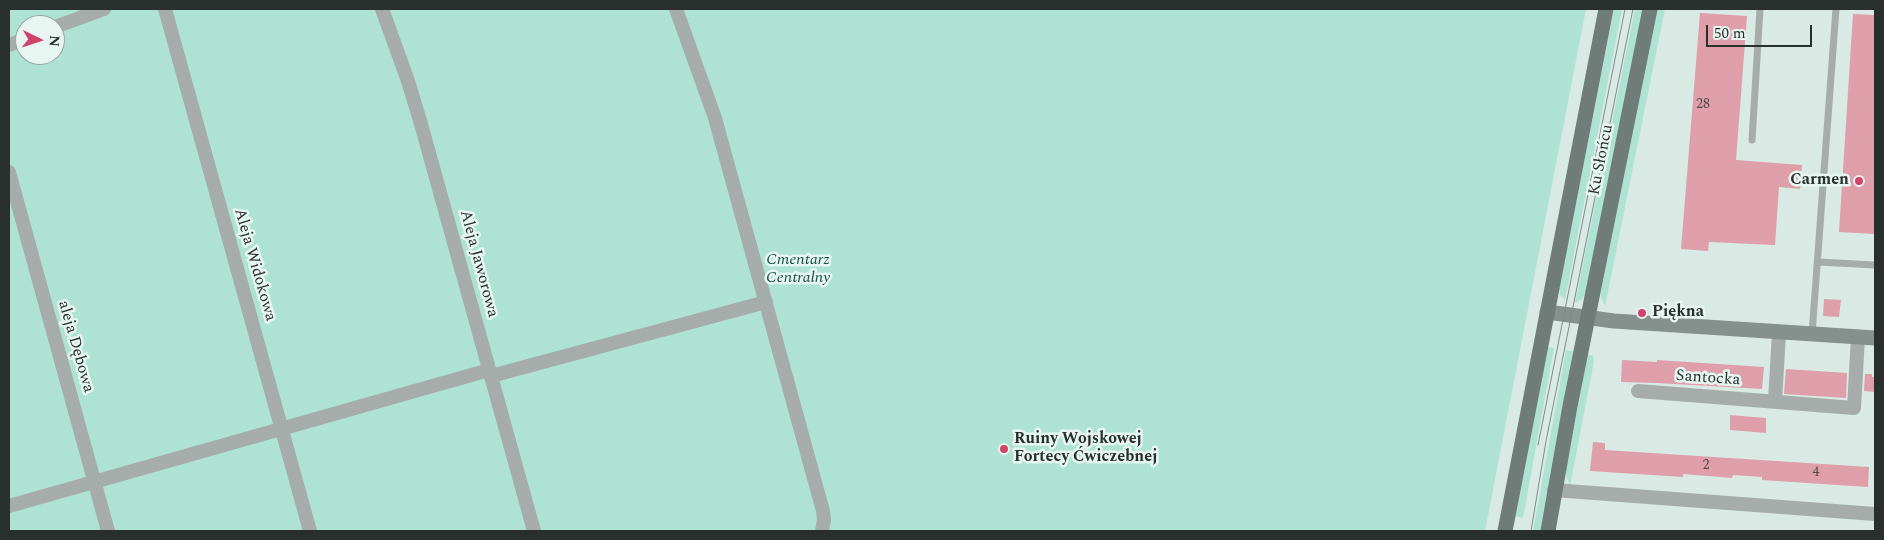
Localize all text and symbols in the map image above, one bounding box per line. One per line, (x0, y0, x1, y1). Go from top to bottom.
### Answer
north arrow (15, 15, 65, 65)
scale bar (1709, 15, 1815, 47)
text: 50 m (1714, 22, 1746, 45)
text: N (44, 35, 65, 47)
house number: 28 (1696, 97, 1710, 113)
street label: Ku Słońcu (1586, 123, 1618, 197)
place label: Carmen (1790, 171, 1849, 191)
marker: Carmen (1853, 175, 1865, 187)
street label: Aleja Widokowa (229, 206, 279, 324)
street label: Aleja Jaworowa (454, 208, 502, 320)
park label: Cmentarz Centralny (766, 251, 830, 289)
street label: aleja Dębowa (53, 299, 97, 395)
place label: Piękna (1652, 303, 1704, 323)
marker: Piękna (1636, 307, 1648, 319)
street label: Santocka (1675, 367, 1741, 391)
place label: Ruiny Wojskowej Fortecy Ćwiczebnej (1014, 430, 1157, 468)
marker: Ruiny Wojskowej Fortecy Ćwiczebnej (998, 443, 1010, 455)
house number: 2 (1703, 458, 1709, 474)
house number: 4 (1813, 465, 1819, 481)

